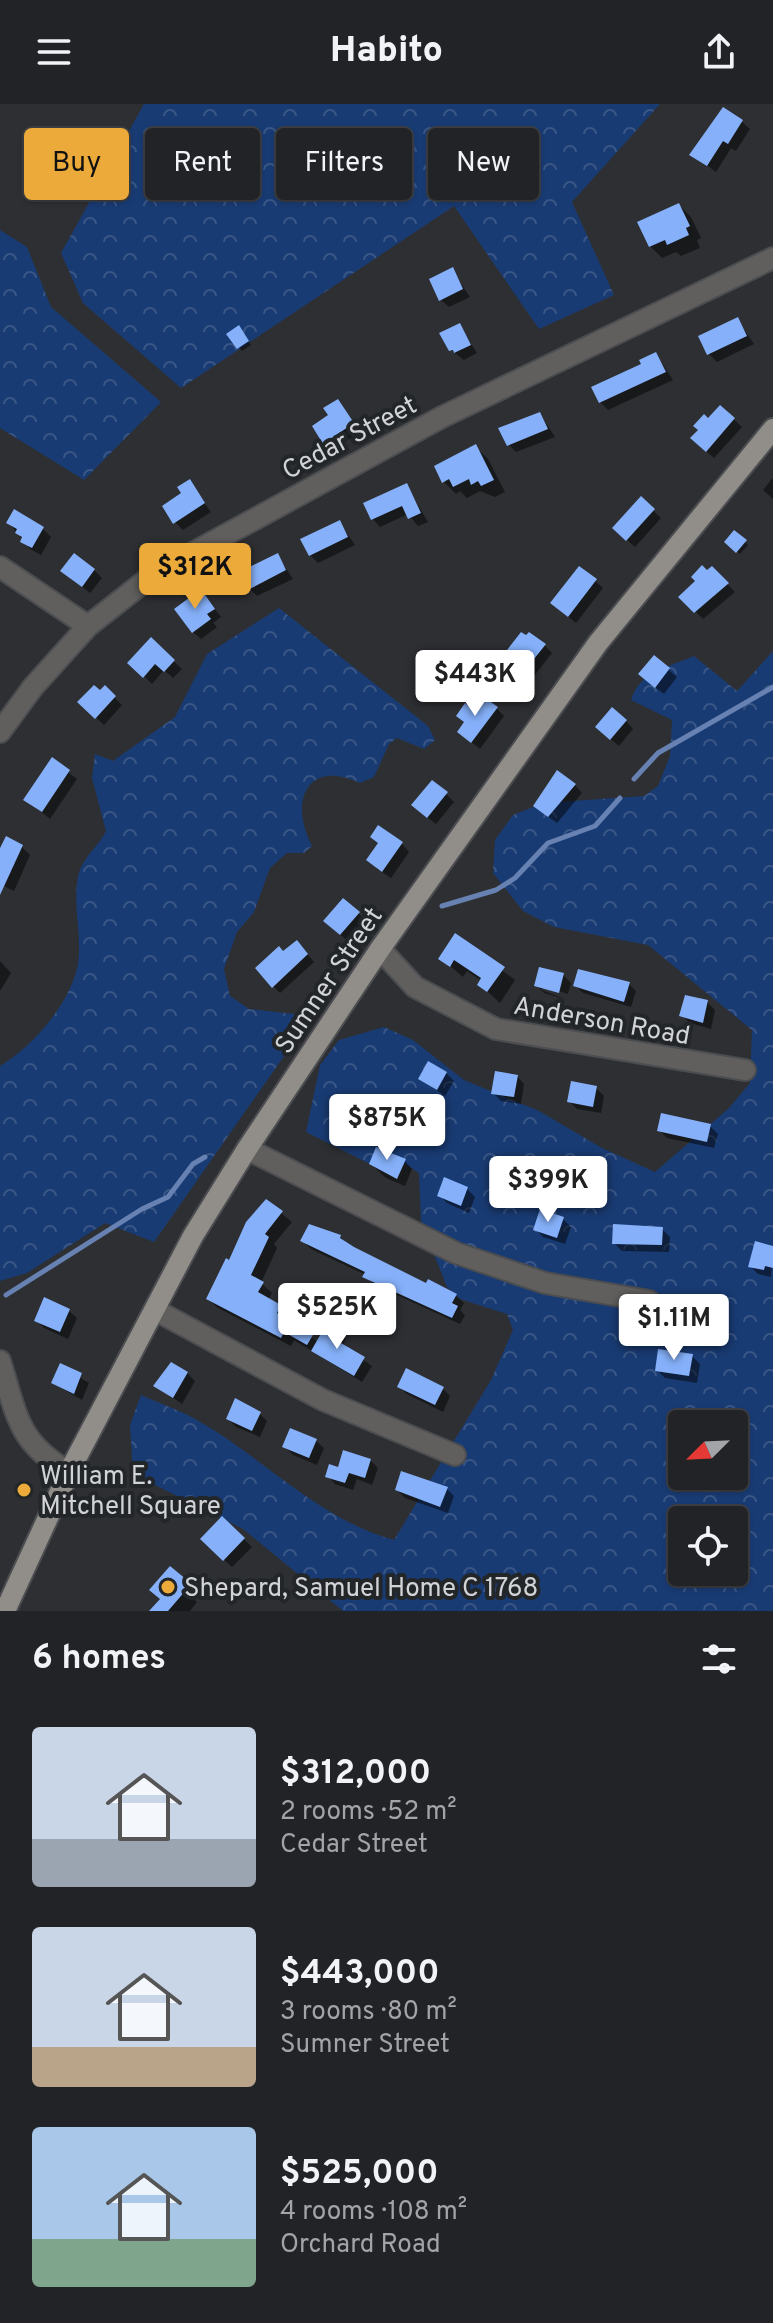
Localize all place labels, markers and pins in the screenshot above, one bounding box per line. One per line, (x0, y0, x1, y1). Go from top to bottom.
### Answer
pin: $312K (139, 543, 251, 611)
pin: $443K (419, 650, 531, 718)
pin: $875K (331, 1094, 443, 1162)
pin: $399K (492, 1156, 604, 1224)
pin: $525K (281, 1283, 393, 1351)
pin: $1.11M (609, 1294, 739, 1362)
place label: William E. Mitchell Square (40, 1461, 221, 1524)
marker: William E. Mitchell Square (15, 1481, 33, 1499)
place label: Shepard, Samuel Home C 1768 (184, 1573, 538, 1606)
marker: Shepard, Samuel Home C 1768 (159, 1578, 177, 1596)

